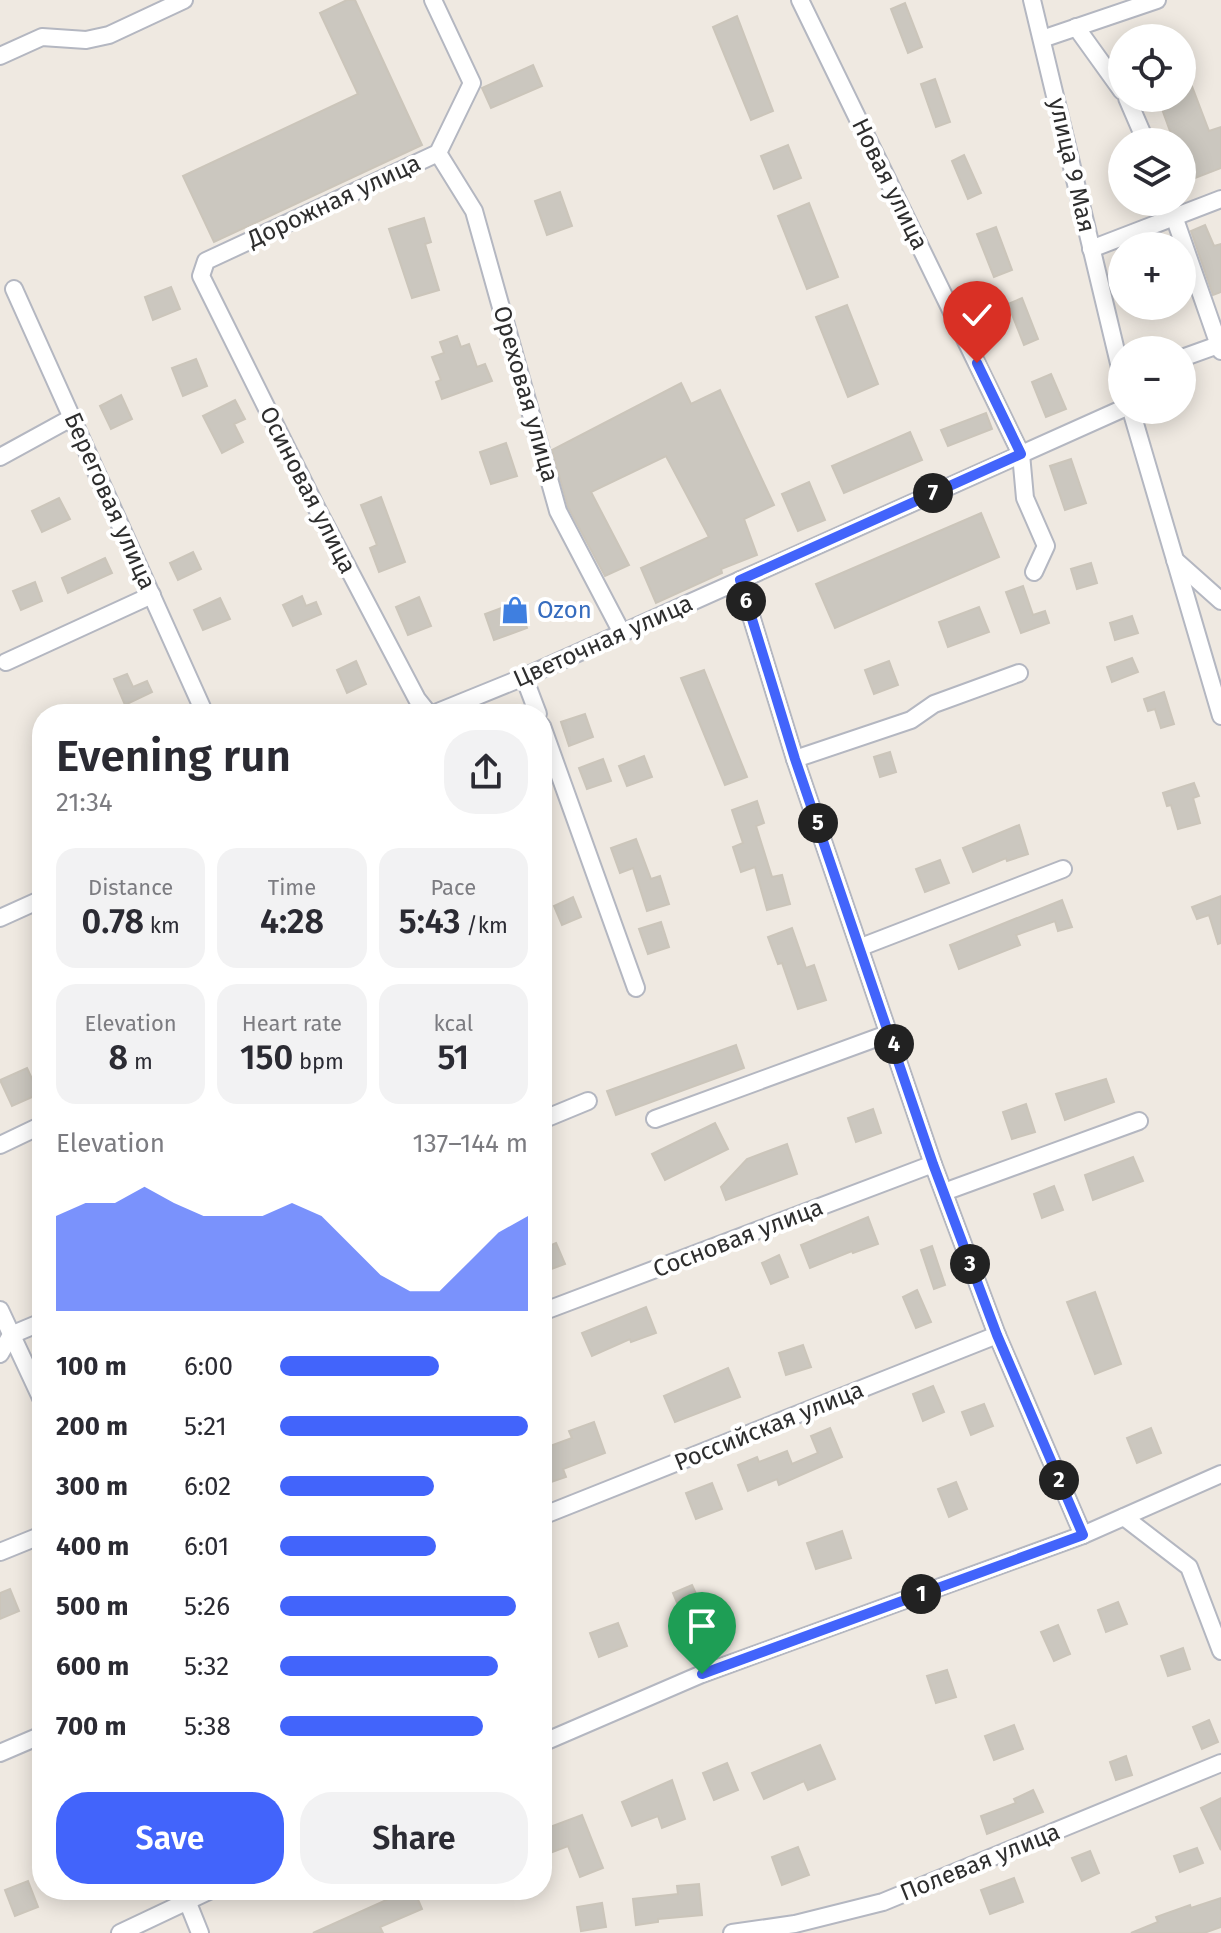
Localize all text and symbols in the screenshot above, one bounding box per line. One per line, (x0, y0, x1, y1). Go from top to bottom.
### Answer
map controls (1108, 24, 1196, 424)
button: locate (1108, 24, 1196, 112)
street label: улица 9 Мая (1043, 95, 1101, 235)
street label: Новая улица (846, 114, 934, 254)
button: layers (1108, 128, 1196, 216)
street label: Дорожная улица (242, 149, 425, 254)
button: + (1108, 232, 1196, 320)
pin (943, 281, 1011, 363)
icon: check (955, 293, 999, 337)
street label: Ореховая улица (487, 303, 565, 485)
button: − (1108, 336, 1196, 424)
street label: Осиновая улица (254, 402, 362, 578)
street label: Береговая улица (58, 408, 162, 594)
pin: 7 (913, 473, 953, 513)
text: 7 (928, 479, 938, 506)
pin: 6 (726, 581, 766, 621)
text: 6 (740, 587, 752, 614)
street label: Цветочная улица (509, 589, 697, 693)
shop icon: Ozon (500, 595, 530, 625)
place label: Ozon (537, 596, 592, 624)
text: Evening run (56, 730, 291, 783)
button: share (444, 730, 528, 814)
text: 21:34 (56, 787, 113, 818)
pin: 5 (798, 803, 838, 843)
text: 5 (812, 809, 824, 836)
text: Distance (88, 874, 173, 901)
text: Time (268, 874, 316, 901)
text: Pace (431, 874, 476, 901)
text: 0.78 (81, 901, 144, 942)
text: 4:28 (260, 901, 324, 942)
text: 5:43 (399, 901, 461, 942)
text: km (144, 912, 180, 939)
text: /km (461, 912, 508, 939)
text: Elevation (85, 1010, 177, 1037)
text: Heart rate (242, 1010, 342, 1037)
text: kcal (434, 1010, 473, 1037)
pin: 4 (874, 1024, 914, 1064)
text: 4 (888, 1030, 900, 1057)
text: 8 (109, 1037, 128, 1078)
text: 150 (240, 1037, 293, 1078)
text: 51 (438, 1037, 469, 1078)
text: m (128, 1048, 153, 1075)
text: bpm (293, 1048, 344, 1075)
text: Elevation (56, 1128, 165, 1159)
text: 137–144 m (413, 1128, 528, 1159)
street label: Сосновая улица (649, 1193, 827, 1283)
pin: 3 (950, 1244, 990, 1284)
text: 3 (964, 1250, 976, 1277)
text: 100 m (56, 1351, 127, 1382)
text: 6:00 (184, 1351, 233, 1382)
street label: Российская улица (670, 1375, 868, 1477)
text: 200 m (56, 1411, 128, 1442)
text: 5:21 (184, 1411, 227, 1442)
pin: 2 (1039, 1460, 1079, 1500)
text: 2 (1053, 1466, 1065, 1493)
text: 300 m (56, 1471, 128, 1502)
text: 6:02 (184, 1471, 231, 1502)
text: 400 m (56, 1531, 129, 1562)
text: 6:01 (184, 1531, 229, 1562)
pin: 1 (901, 1574, 941, 1614)
text: 1 (916, 1580, 926, 1607)
text: 500 m (56, 1591, 129, 1622)
text: 5:26 (184, 1591, 230, 1622)
pin (668, 1592, 736, 1674)
icon: arrive (680, 1604, 724, 1648)
text: 600 m (56, 1651, 129, 1682)
text: 5:32 (184, 1651, 229, 1682)
text: 700 m (56, 1711, 126, 1742)
text: 5:38 (184, 1711, 231, 1742)
button: Save (56, 1792, 284, 1884)
button: Share (300, 1792, 528, 1884)
street label: Полевая улица (896, 1817, 1064, 1907)

